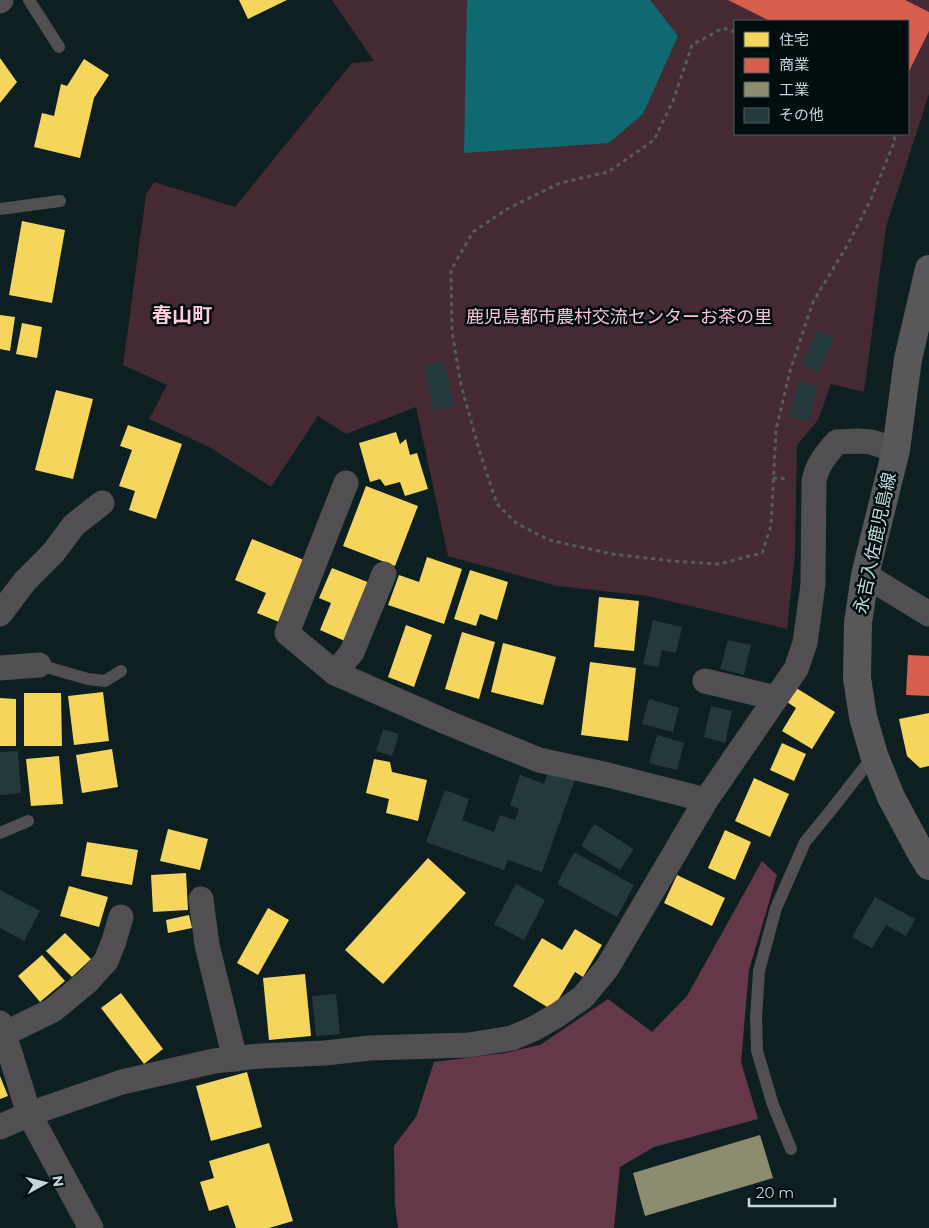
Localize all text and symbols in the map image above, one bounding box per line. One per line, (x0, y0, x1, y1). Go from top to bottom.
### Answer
legend (734, 20, 909, 135)
text: 住宅 (779, 30, 809, 49)
text: 商業 (779, 55, 809, 74)
text: 工業 (779, 80, 809, 99)
text: その他 (779, 105, 824, 124)
district label: 春山町 (152, 303, 212, 327)
park label: 鹿児島都市農村交流センターお茶の里 (466, 306, 772, 328)
street label: 永吉入佐鹿児島線 (849, 470, 901, 616)
north arrow (20, 1158, 70, 1208)
text: N (48, 1174, 68, 1188)
scale bar (749, 1176, 835, 1208)
text: 20 m (756, 1183, 794, 1202)

